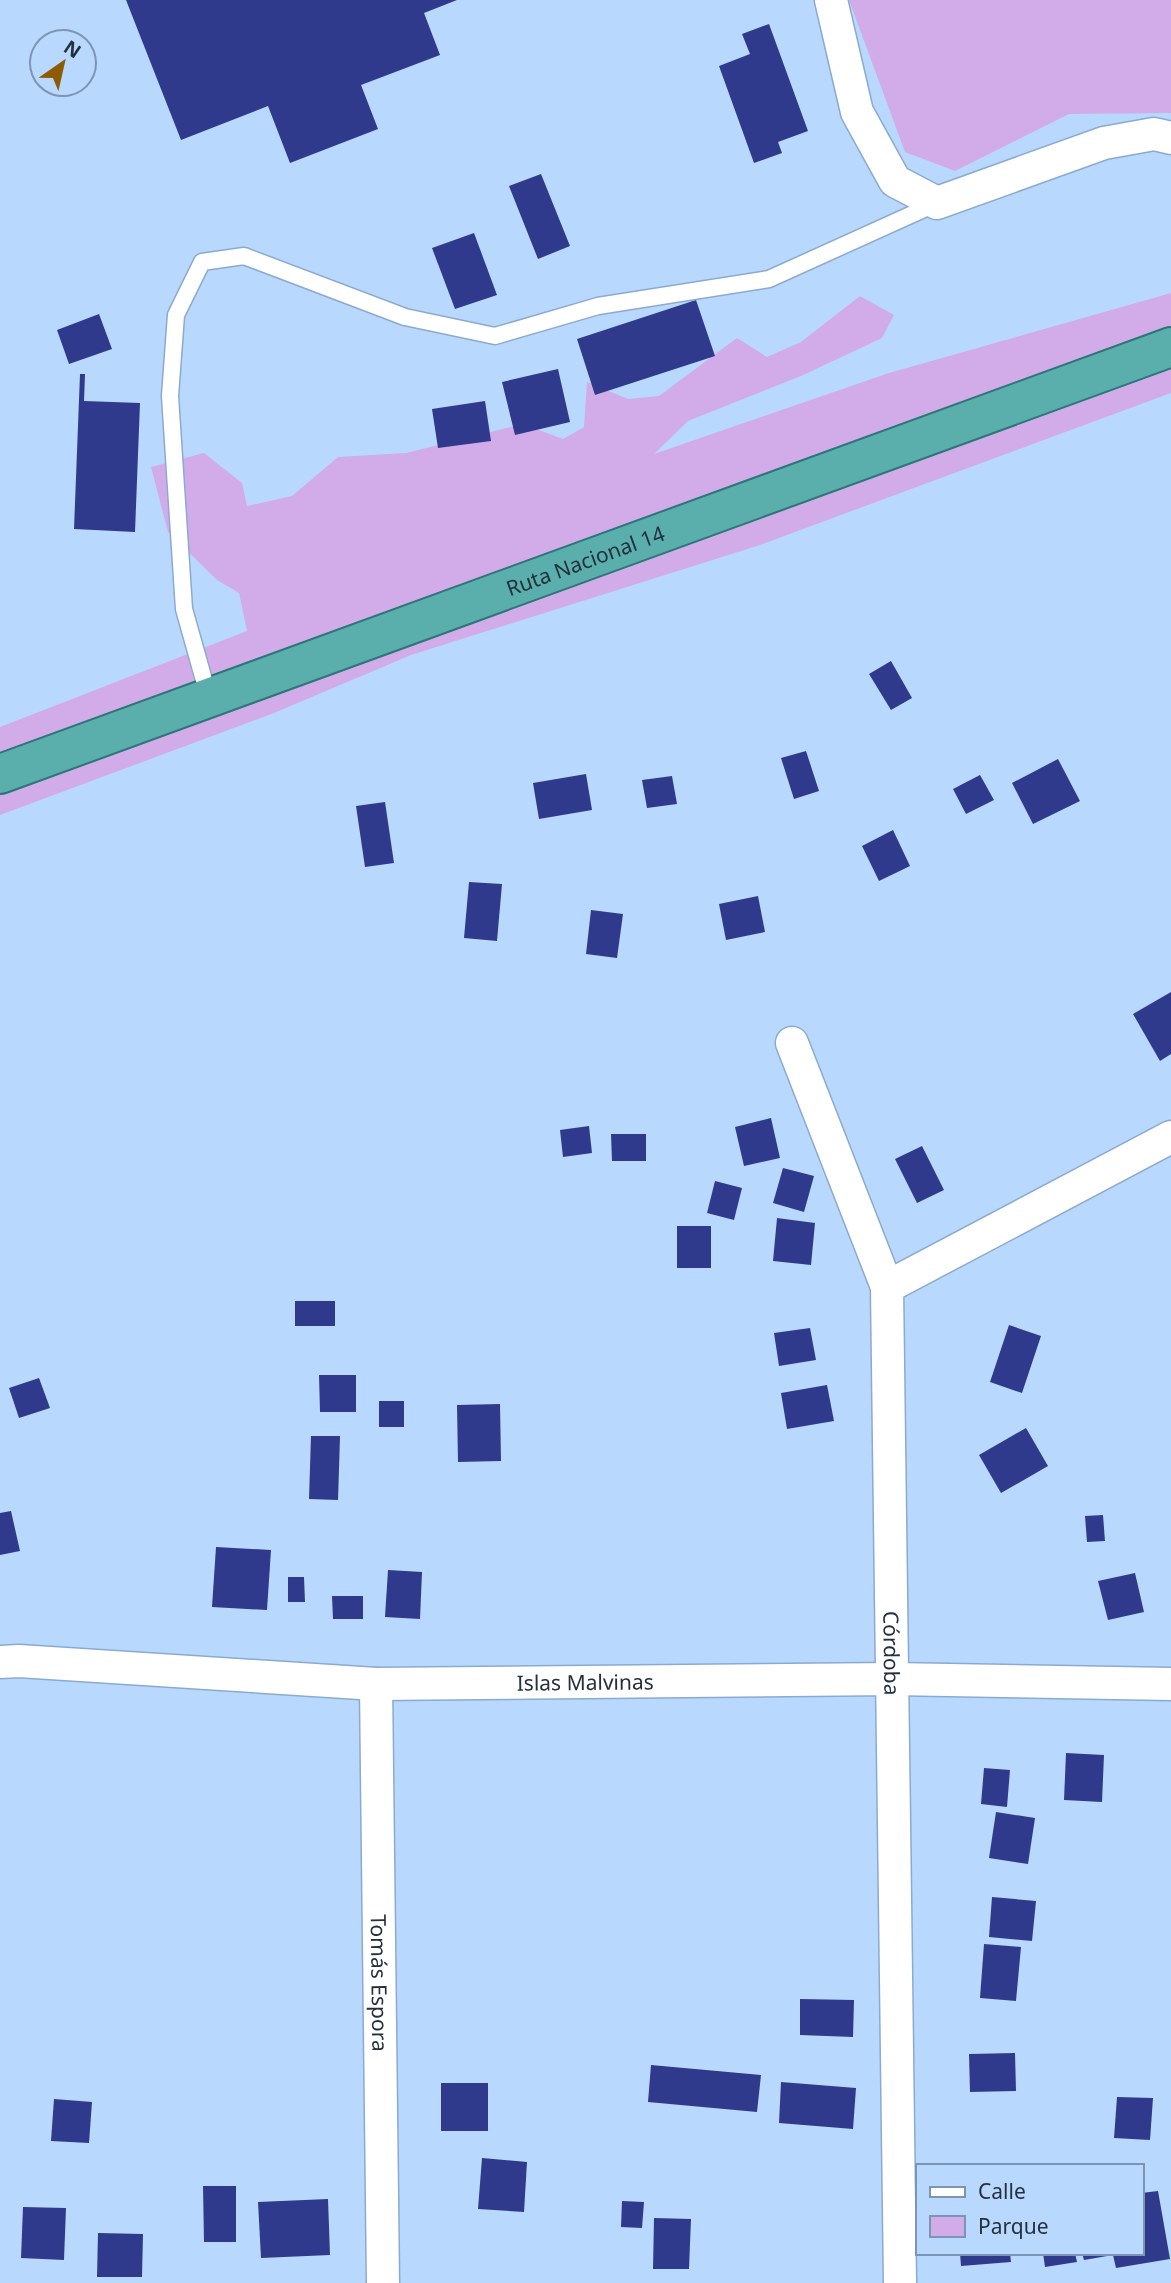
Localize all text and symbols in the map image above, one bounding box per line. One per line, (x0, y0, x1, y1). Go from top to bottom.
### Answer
north arrow (28, 28, 98, 98)
text: N (59, 34, 86, 64)
street label: Ruta Nacional 14 (502, 519, 668, 602)
street label: Córdoba (877, 1611, 906, 1696)
street label: Islas Malvinas (517, 1667, 654, 1697)
street label: Tomás Espora (365, 1914, 394, 2052)
legend (916, 2164, 1143, 2255)
text: Calle (978, 2177, 1026, 2205)
text: Parque (978, 2212, 1048, 2240)

